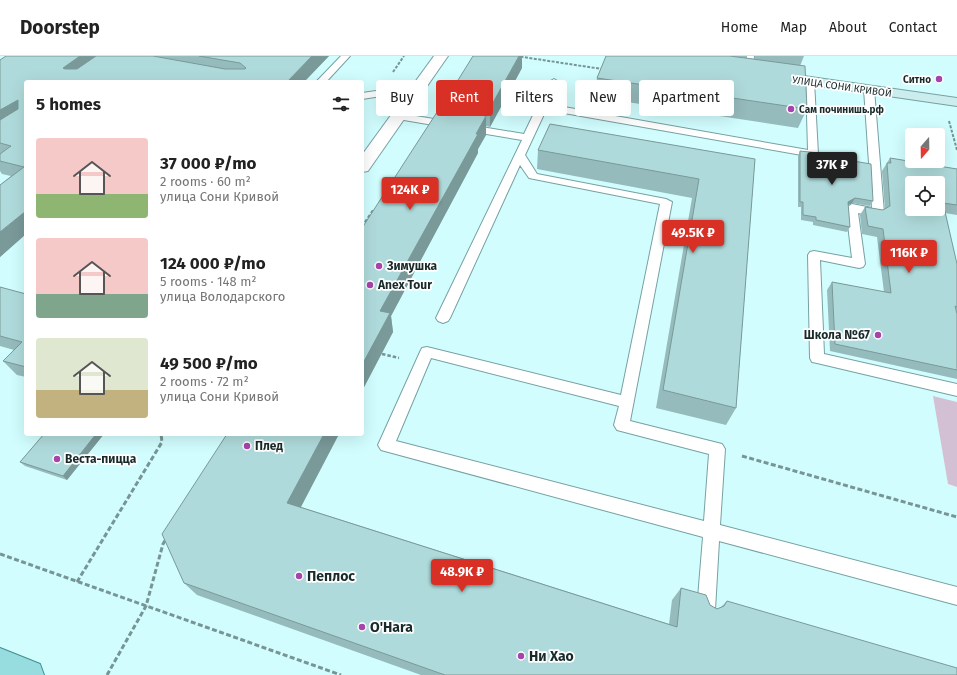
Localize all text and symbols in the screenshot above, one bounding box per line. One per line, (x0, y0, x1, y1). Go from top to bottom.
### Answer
text: Doorstep (20, 16, 100, 39)
text: Home (721, 19, 758, 36)
text: Map (780, 19, 807, 36)
text: About (829, 19, 867, 36)
text: Contact (889, 19, 937, 36)
street label: УЛИЦА СОНИ КРИВОЙ (791, 73, 893, 100)
place label: Ситно (903, 74, 931, 86)
marker: Ситно (934, 74, 944, 84)
chip: Buy (376, 80, 428, 116)
chip: Rent (436, 80, 493, 116)
chip: Filters (501, 80, 567, 116)
chip: New (575, 80, 631, 116)
chip: Apartment (639, 80, 734, 116)
icon: filters (330, 93, 352, 115)
text: 5 homes (36, 94, 101, 115)
marker: Сам починишь.рф (786, 104, 796, 114)
place label: Сам починишь.рф (799, 104, 884, 116)
north arrow (905, 128, 945, 168)
map controls (905, 128, 945, 216)
pin: 37K ₽ (804, 152, 860, 186)
text: 37 000 ₽/mo (160, 153, 257, 174)
icon: home (68, 154, 116, 202)
text: 37K ₽ (816, 157, 848, 172)
text: 2 rooms · 60 m² (160, 174, 251, 189)
button: locate (905, 176, 945, 216)
pin: 124K ₽ (377, 177, 443, 211)
text: 124K ₽ (391, 182, 429, 197)
text: улица Сони Кривой (160, 189, 279, 204)
pin: 49.5K ₽ (656, 220, 730, 254)
text: 49.5K ₽ (671, 225, 715, 240)
pin: 116K ₽ (876, 240, 942, 274)
text: 116K ₽ (890, 245, 928, 260)
text: 124 000 ₽/mo (160, 253, 266, 274)
icon: home (68, 254, 116, 302)
place label: Зимушка (386, 259, 438, 273)
marker: Зимушка (374, 261, 384, 271)
text: 5 rooms · 148 m² (160, 274, 256, 289)
place label: Anex Tour (377, 278, 432, 292)
marker: Anex Tour (365, 280, 375, 290)
text: улица Володарского (160, 289, 285, 304)
place label: Школа №67 (804, 328, 870, 342)
marker: Школа №67 (873, 330, 883, 340)
text: 49 500 ₽/mo (160, 353, 258, 374)
icon: home (68, 354, 116, 402)
text: 2 rooms · 72 m² (160, 374, 249, 389)
text: улица Сони Кривой (160, 389, 279, 404)
place label: Плед (255, 439, 283, 453)
marker: Плед (242, 441, 252, 451)
place label: Веста-пицца (65, 452, 137, 466)
marker: Веста-пицца (52, 454, 62, 464)
pin: 48.9K ₽ (425, 559, 499, 593)
text: 48.9K ₽ (440, 564, 484, 579)
place label: Пеплос (307, 568, 355, 585)
marker: Пеплос (294, 571, 304, 581)
place label: O'Hara (370, 619, 413, 636)
marker: O'Hara (357, 622, 367, 632)
place label: Ни Хао (529, 648, 574, 665)
marker: Ни Хао (516, 651, 526, 661)

